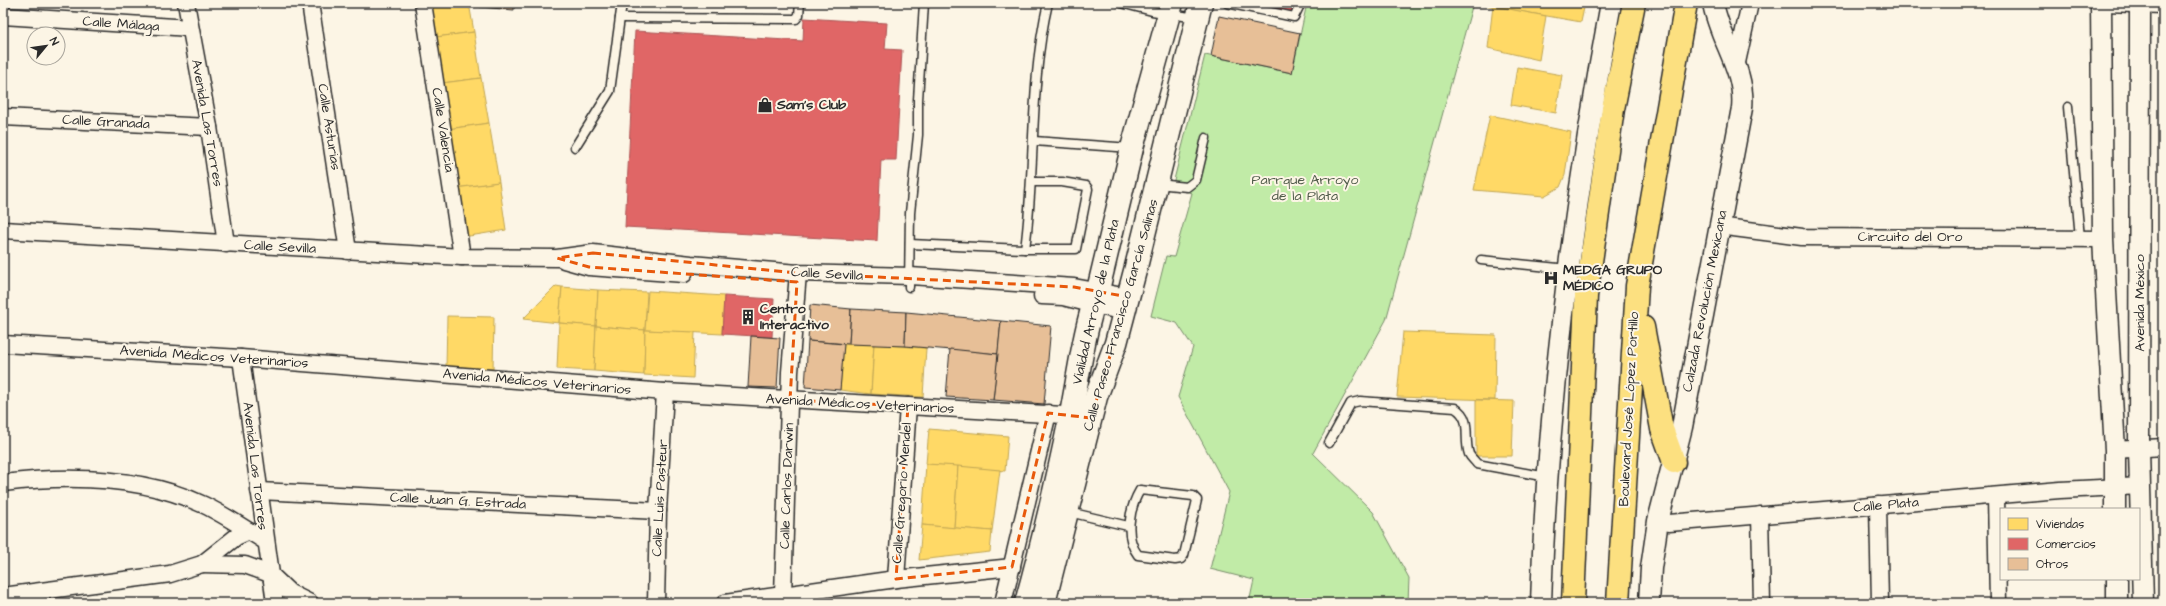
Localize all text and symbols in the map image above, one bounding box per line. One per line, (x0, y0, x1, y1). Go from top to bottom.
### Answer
street label: Calle Málaga (82, 11, 160, 37)
north arrow (26, 26, 66, 66)
text: N (46, 35, 63, 48)
street label: Avenida Las Torres (186, 58, 228, 188)
street label: Calle Asturias (312, 82, 346, 172)
street label: Calle Valencia (426, 86, 460, 174)
place label: Sam's Club (776, 95, 846, 115)
shop icon: Sam's Club (756, 96, 774, 114)
street label: Calle Granada (62, 110, 150, 134)
park label: Parrque Arroyo de la Plata (1252, 170, 1359, 206)
street label: Calle Paseo Francisco García Salinas (1078, 197, 1164, 433)
street label: Calzada Revolución Mexicana (1678, 208, 1732, 394)
street label: Vialidad Arroyo de la Plata (1067, 217, 1125, 387)
street label: Circuito del Oro (1858, 227, 1962, 247)
street label: Calle Sevilla (243, 235, 317, 259)
street label: Avenida México (2130, 254, 2150, 352)
place label: MEDGA GRUPO MÉDICO (1563, 260, 1663, 296)
street label: Calle Sevilla (790, 262, 864, 286)
hospital icon: MEDGA GRUPO MÉDICO (1542, 269, 1560, 287)
place label: Centro Interactivo (760, 299, 829, 335)
building icon: Centro Interactivo (739, 308, 757, 326)
street label: Boulevard José López Portillo (1614, 311, 1644, 507)
street label: Avenida Médicos Veterinarios (119, 340, 309, 374)
street label: Avenida Médicos Veterinarios (442, 364, 632, 400)
street label: Avenida Médicos Veterinarios (765, 389, 955, 419)
street label: Avenida Las Torres (237, 401, 273, 531)
street label: Calle Carlos Darwin (775, 422, 799, 550)
street label: Calle Gregorio Mendel (887, 422, 917, 564)
street label: Calle Luis Pasteur (647, 439, 673, 557)
street label: Calle Juan G. Estrada (389, 487, 527, 515)
street label: Calle Plata (1852, 492, 1920, 518)
legend (2000, 508, 2140, 580)
text: Viviendas (2036, 516, 2084, 533)
text: Comercios (2036, 536, 2096, 553)
text: Otros (2036, 556, 2068, 573)

